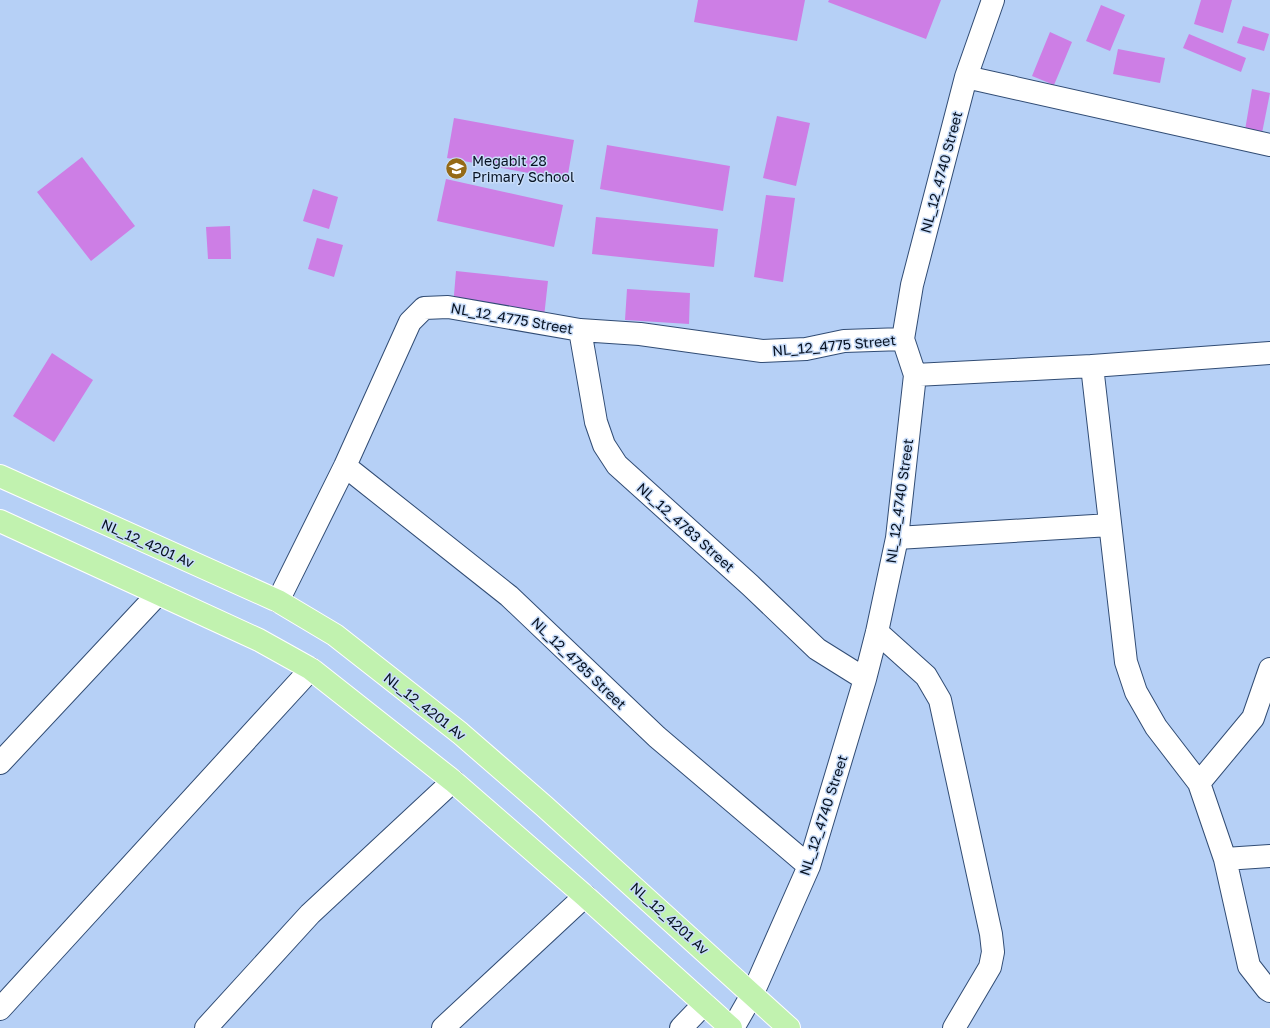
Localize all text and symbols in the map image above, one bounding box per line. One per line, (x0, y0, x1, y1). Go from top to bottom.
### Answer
street label: NL_12_4740 Street (917, 109, 965, 235)
place label: Megabit 28 Primary School (472, 152, 574, 185)
school or university icon: Megabit 28 Primary School (444, 155, 470, 181)
street label: NL_12_4775 Street (449, 299, 575, 337)
street label: NL_12_4775 Street (772, 331, 896, 359)
street label: NL_12_4740 Street (882, 438, 916, 564)
street label: NL_12_4783 Street (634, 479, 738, 575)
street label: NL_12_4201 Av (99, 515, 197, 571)
street label: NL_12_4785 Street (528, 613, 630, 713)
street label: NL_12_4201 Av (381, 669, 470, 743)
street label: NL_12_4740 Street (796, 753, 850, 877)
street label: NL_12_4201 Av (627, 878, 713, 958)

